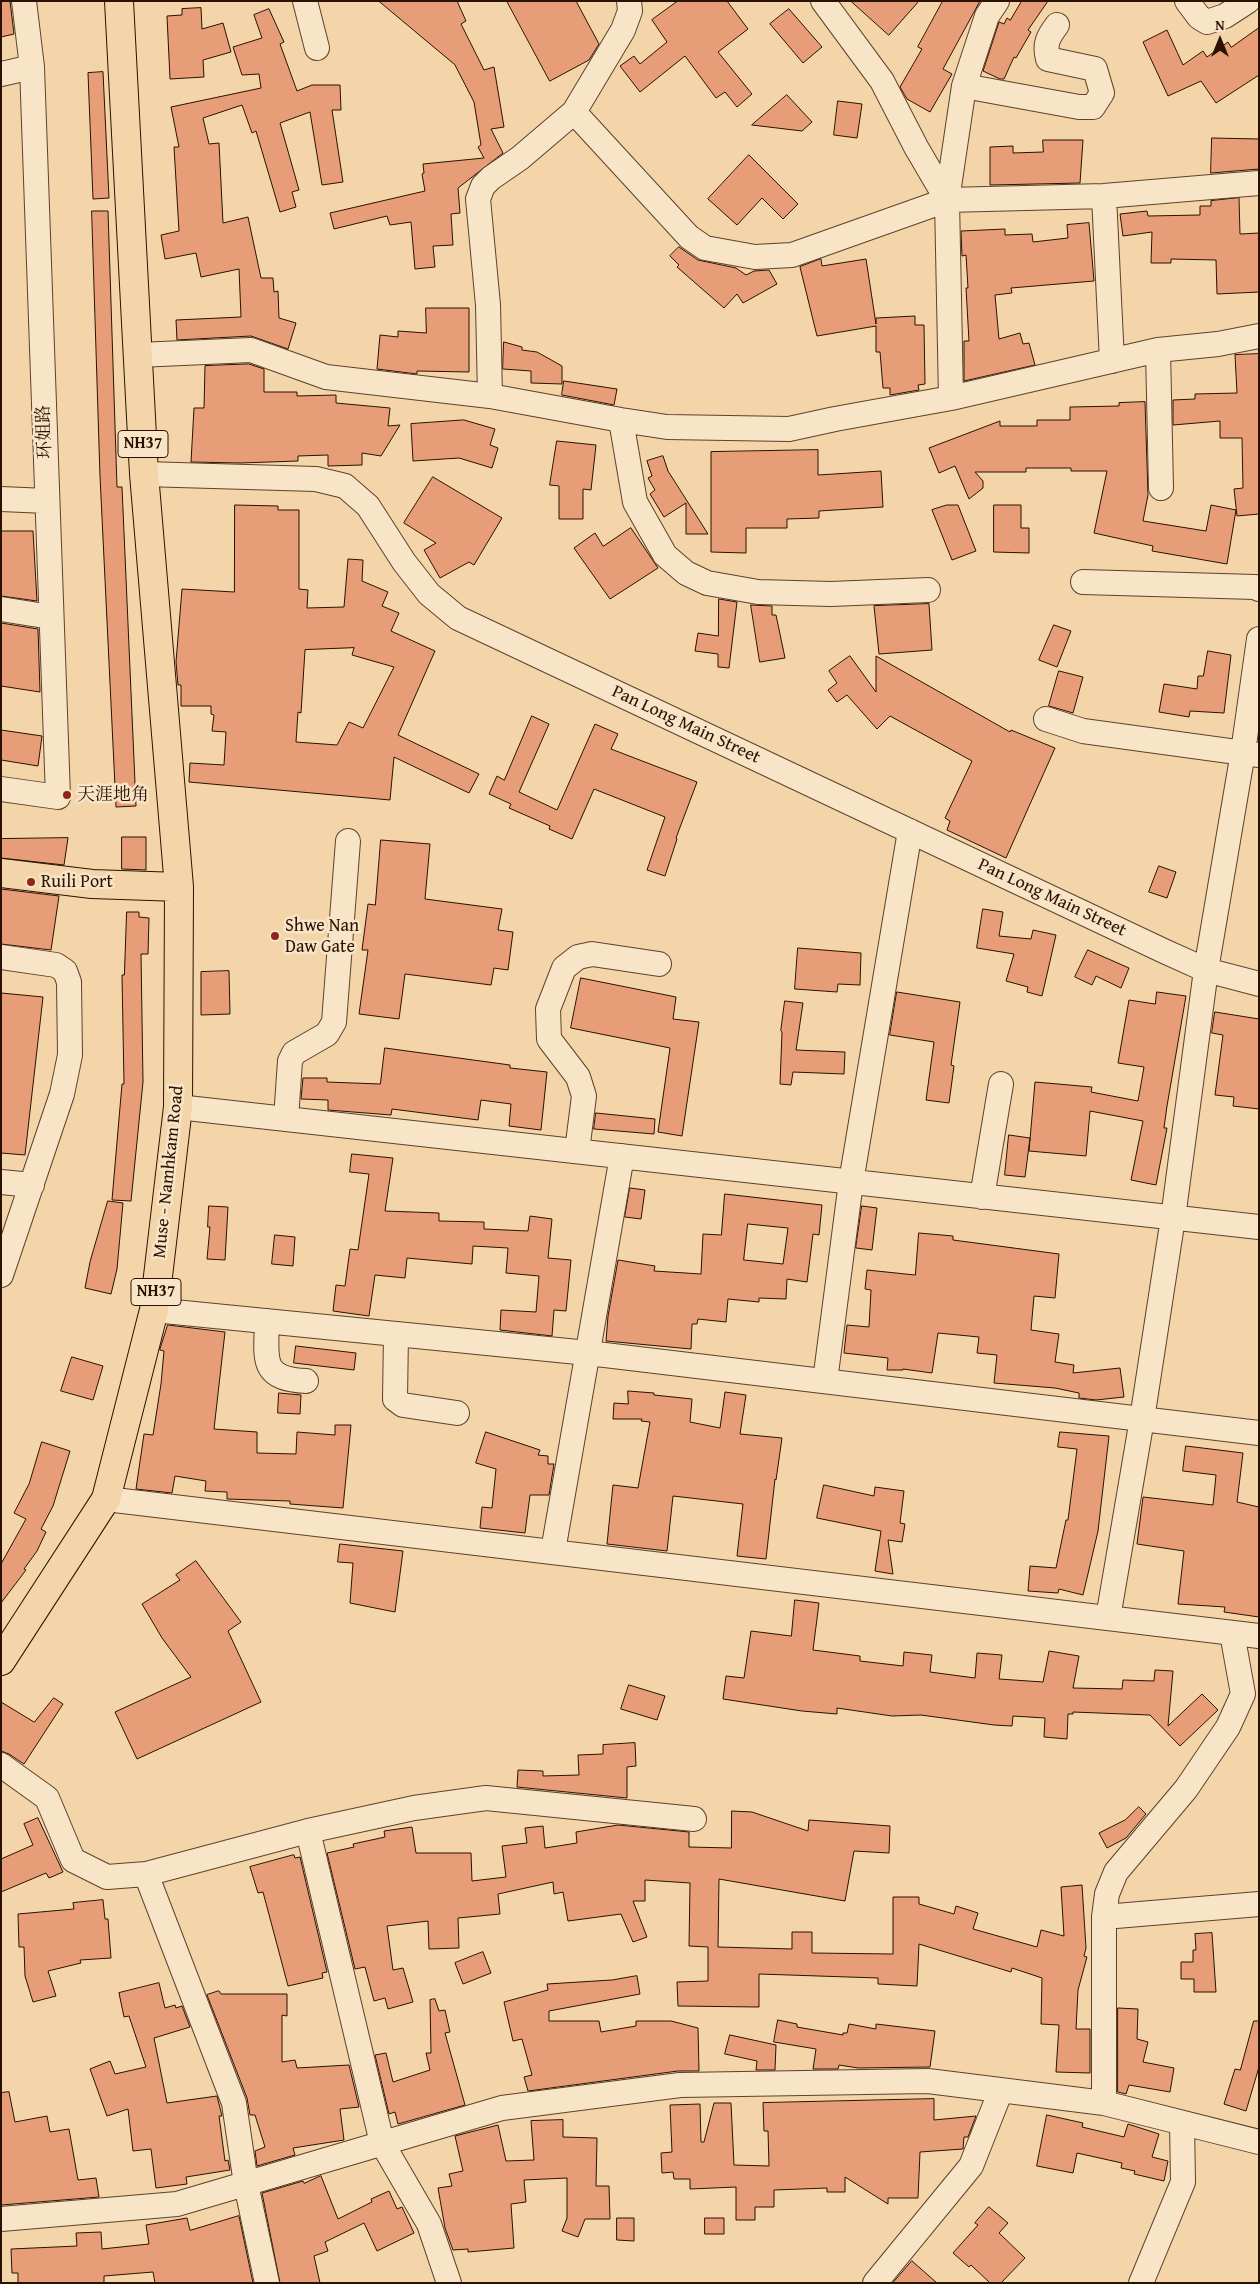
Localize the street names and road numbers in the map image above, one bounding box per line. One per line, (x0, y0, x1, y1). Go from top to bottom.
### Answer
street label: 环姐路 (33, 405, 57, 459)
road number: NH37 (118, 430, 168, 458)
street label: Pan Long Main Street (608, 681, 764, 769)
street label: Pan Long Main Street (974, 854, 1130, 942)
street label: Muse - Namhkam Road (149, 1085, 189, 1259)
road number: NH37 (131, 1278, 181, 1305)

